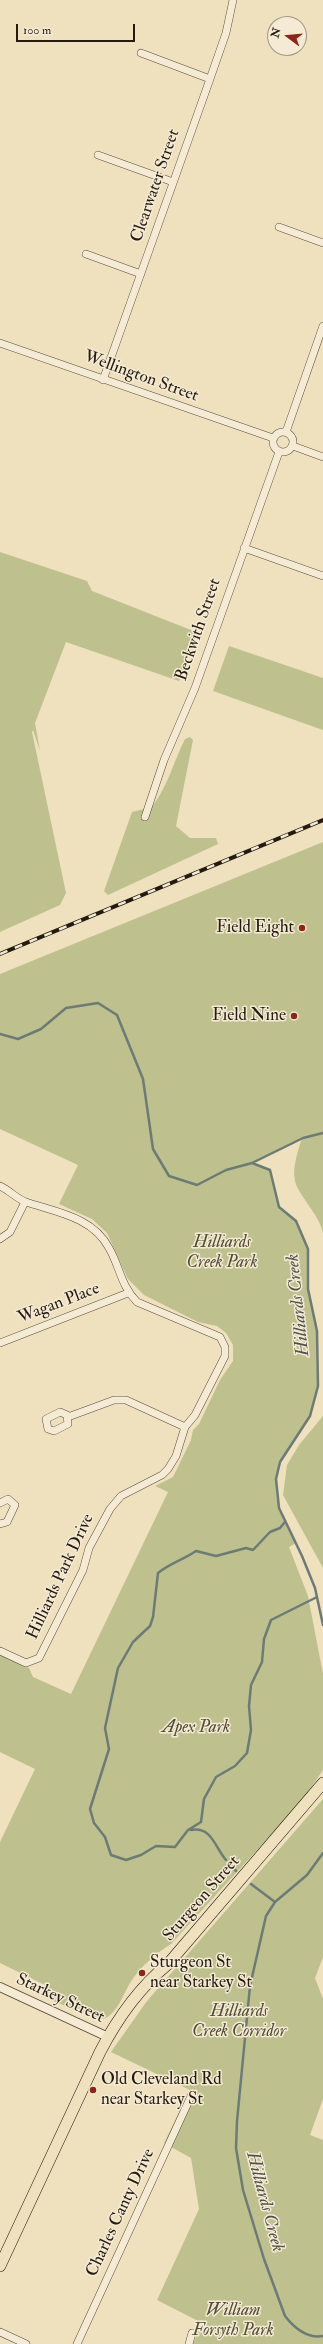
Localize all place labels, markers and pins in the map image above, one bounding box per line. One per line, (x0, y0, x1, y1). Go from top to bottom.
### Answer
place label: Field Eight (216, 918, 294, 938)
marker: Field Eight (297, 923, 307, 933)
place label: Field Nine (212, 1006, 286, 1026)
marker: Field Nine (289, 1011, 299, 1021)
place label: Sturgeon St near Starkey St (150, 1953, 252, 1993)
marker: Sturgeon St near Starkey St (137, 1968, 147, 1978)
place label: Old Cleveland Rd near Starkey St (101, 2070, 222, 2110)
marker: Old Cleveland Rd near Starkey St (88, 2085, 98, 2095)

